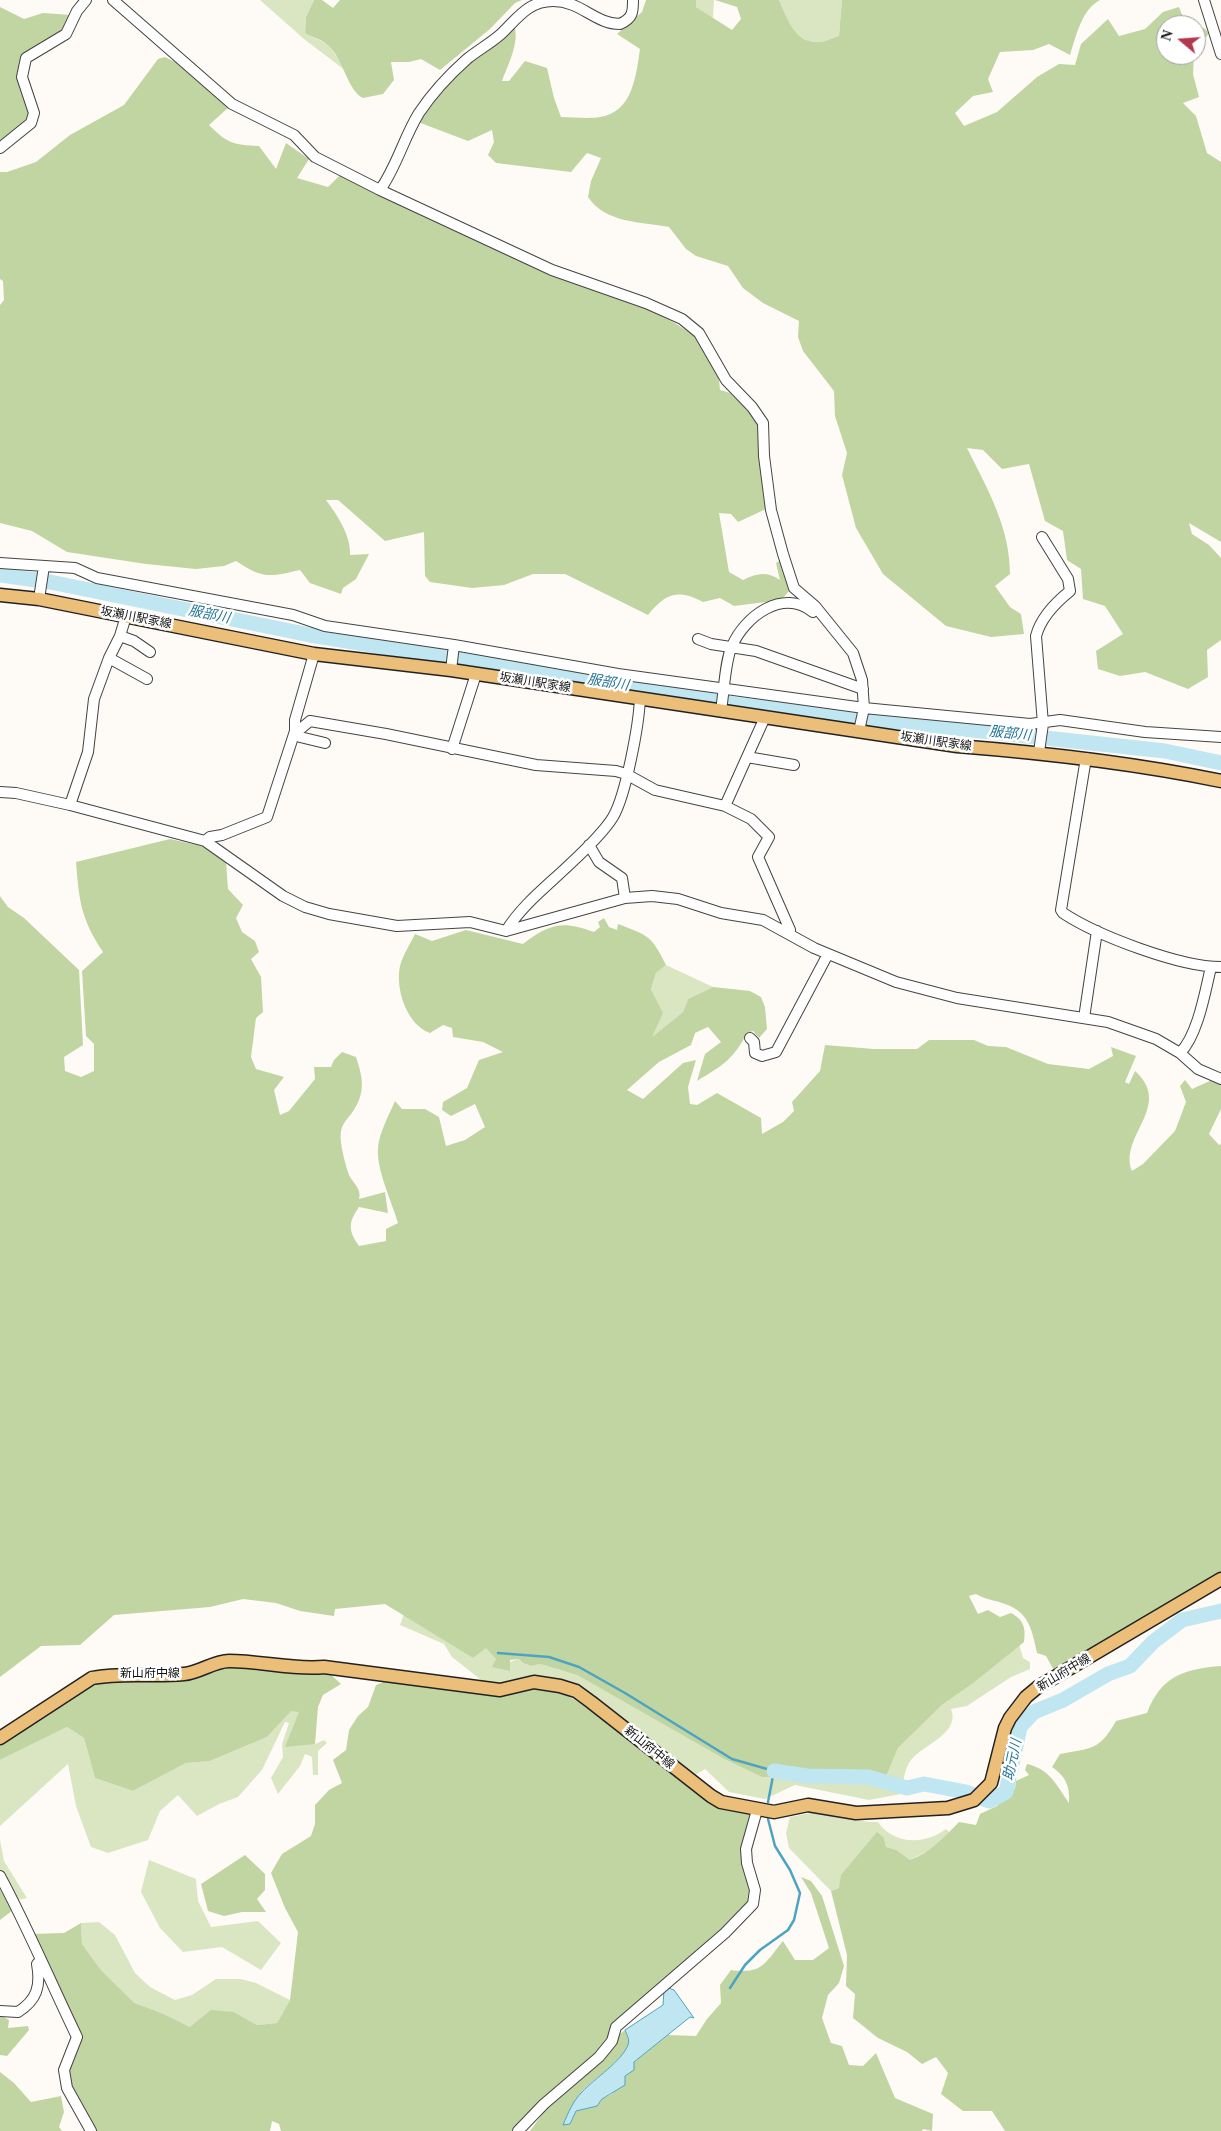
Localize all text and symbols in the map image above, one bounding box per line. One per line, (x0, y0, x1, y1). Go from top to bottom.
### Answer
north arrow (1156, 15, 1206, 65)
text: N (1159, 28, 1176, 43)
water label: 服部川 (187, 603, 231, 627)
street label: 坂瀬川駅家線 (99, 604, 173, 632)
street label: 坂瀬川駅家線 (498, 670, 572, 696)
water label: 服部川 (586, 671, 630, 695)
water label: 服部川 (988, 723, 1032, 745)
street label: 坂瀬川駅家線 (899, 730, 973, 754)
street label: 新山府中線 (1035, 1651, 1093, 1695)
street label: 新山府中線 (120, 1667, 180, 1681)
street label: 新山府中線 (621, 1724, 677, 1772)
water label: 助元川 (1000, 1738, 1026, 1782)

